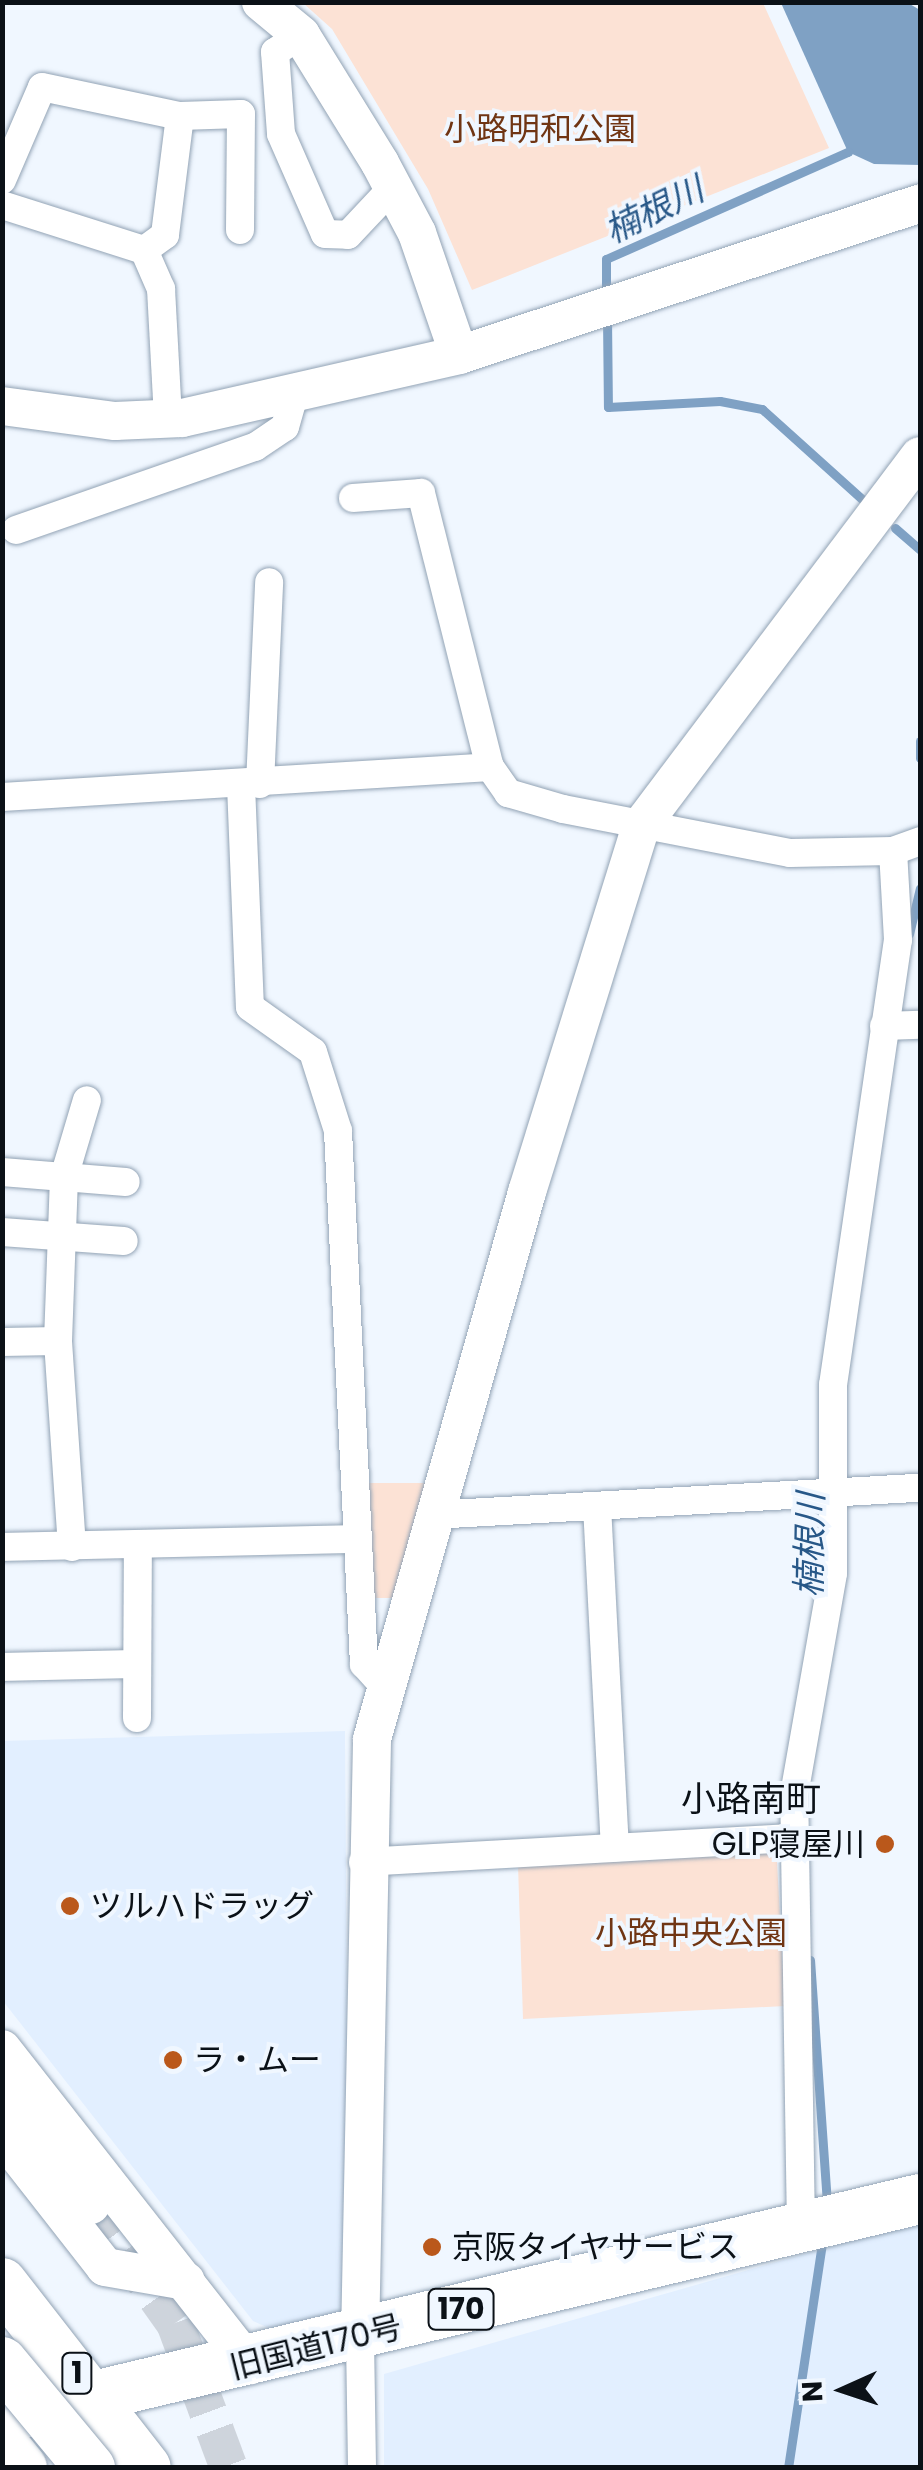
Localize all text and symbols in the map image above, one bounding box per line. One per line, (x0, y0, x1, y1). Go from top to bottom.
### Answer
park label: 小路明和公園 (444, 110, 636, 148)
water label: 楠根川 (598, 168, 710, 252)
water label: 楠根川 (788, 1492, 832, 1598)
district label: 小路南町 (681, 1778, 821, 1820)
place label: GLP寝屋川 (712, 1825, 865, 1863)
marker: GLP寝屋川 (874, 1833, 896, 1855)
place label: ツルハドラッグ (90, 1887, 314, 1925)
marker: ツルハドラッグ (59, 1895, 81, 1917)
park label: 小路中央公園 (595, 1914, 787, 1952)
place label: ラ・ムー (193, 2041, 321, 2079)
marker: ラ・ムー (162, 2049, 184, 2071)
place label: 京阪タイヤサービス (452, 2228, 740, 2266)
marker: 京阪タイヤサービス (421, 2236, 443, 2258)
road number: 170 (426, 2284, 496, 2334)
street label: 旧国道170号 (226, 2307, 406, 2387)
north arrow (793, 2340, 893, 2440)
road number: 1 (60, 2348, 94, 2398)
text: N (793, 2380, 833, 2403)

